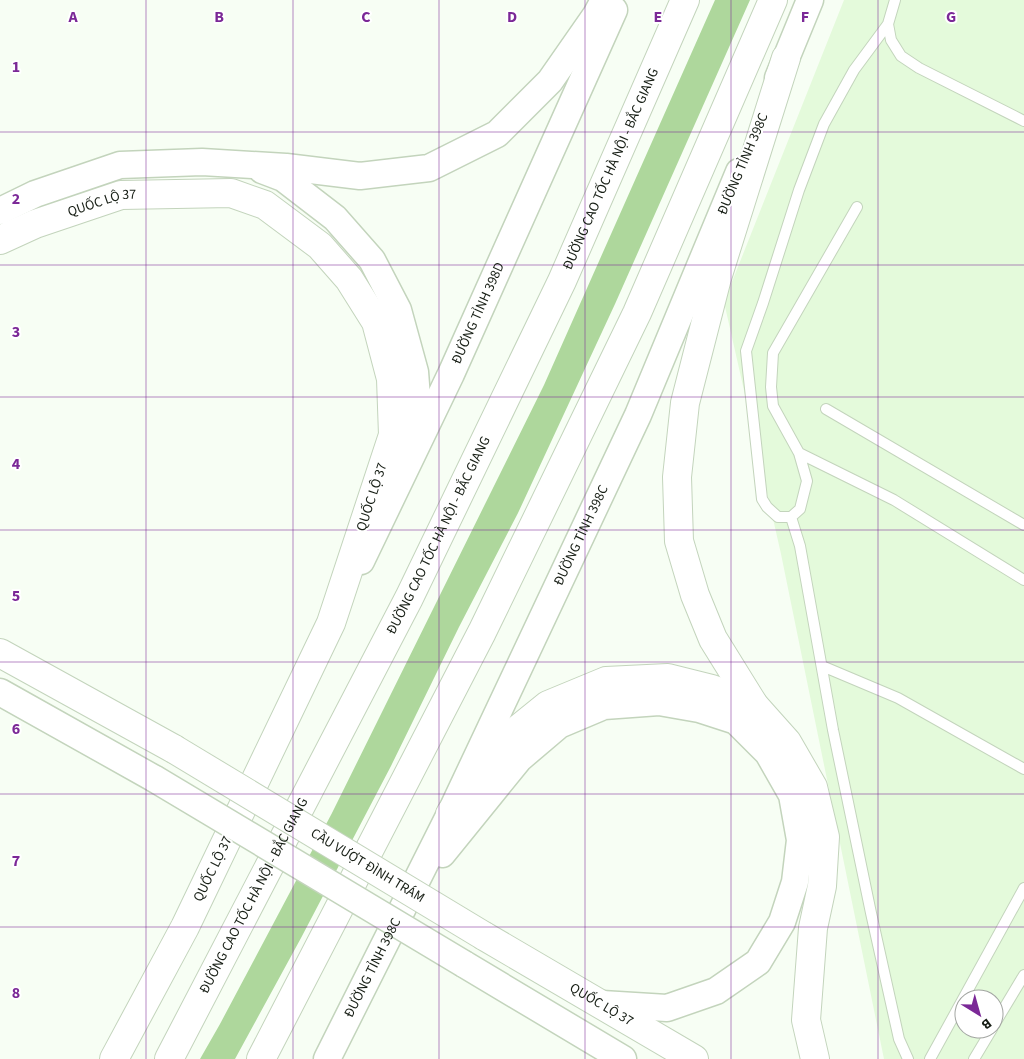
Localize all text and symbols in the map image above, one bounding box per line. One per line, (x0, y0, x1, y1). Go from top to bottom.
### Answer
text: A (67, 6, 78, 28)
text: B (214, 6, 224, 28)
text: C (361, 6, 371, 28)
text: D (507, 6, 517, 28)
text: E (654, 6, 662, 28)
text: F (801, 6, 809, 28)
text: G (946, 6, 956, 28)
text: 1 (12, 56, 20, 78)
street label: ĐƯỜNG CAO TỐC HÀ NỘI - BẮC GIANG (558, 65, 664, 273)
street label: ĐƯỜNG TỈNH 398C (713, 110, 773, 218)
street label: QUỐC LỘ 37 (65, 185, 136, 222)
text: 2 (12, 188, 20, 210)
street label: ĐƯỜNG TỈNH 398D (447, 259, 510, 367)
text: 3 (12, 321, 20, 343)
street label: ĐƯỜNG CAO TỐC HÀ NỘI - BẮC GIANG (382, 433, 496, 638)
text: 4 (12, 453, 21, 475)
street label: QUỐC LỘ 37 (352, 460, 392, 534)
street label: ĐƯỜNG TỈNH 398C (549, 482, 614, 589)
text: 5 (12, 585, 20, 607)
text: 6 (12, 718, 20, 740)
street label: ĐƯỜNG CAO TỐC HÀ NỘI - BẮC GIANG (195, 794, 313, 997)
street label: CẦU VƯỢT ĐÌNH TRÁM (307, 824, 428, 908)
street label: QUỐC LỘ 37 (188, 833, 238, 905)
text: 7 (12, 850, 20, 872)
street label: ĐƯỜNG TỈNH 398C (339, 915, 406, 1021)
street label: QUỐC LỘ 37 (566, 978, 637, 1031)
text: 8 (12, 982, 20, 1004)
north arrow (954, 989, 1004, 1039)
text: B (976, 1013, 996, 1034)

